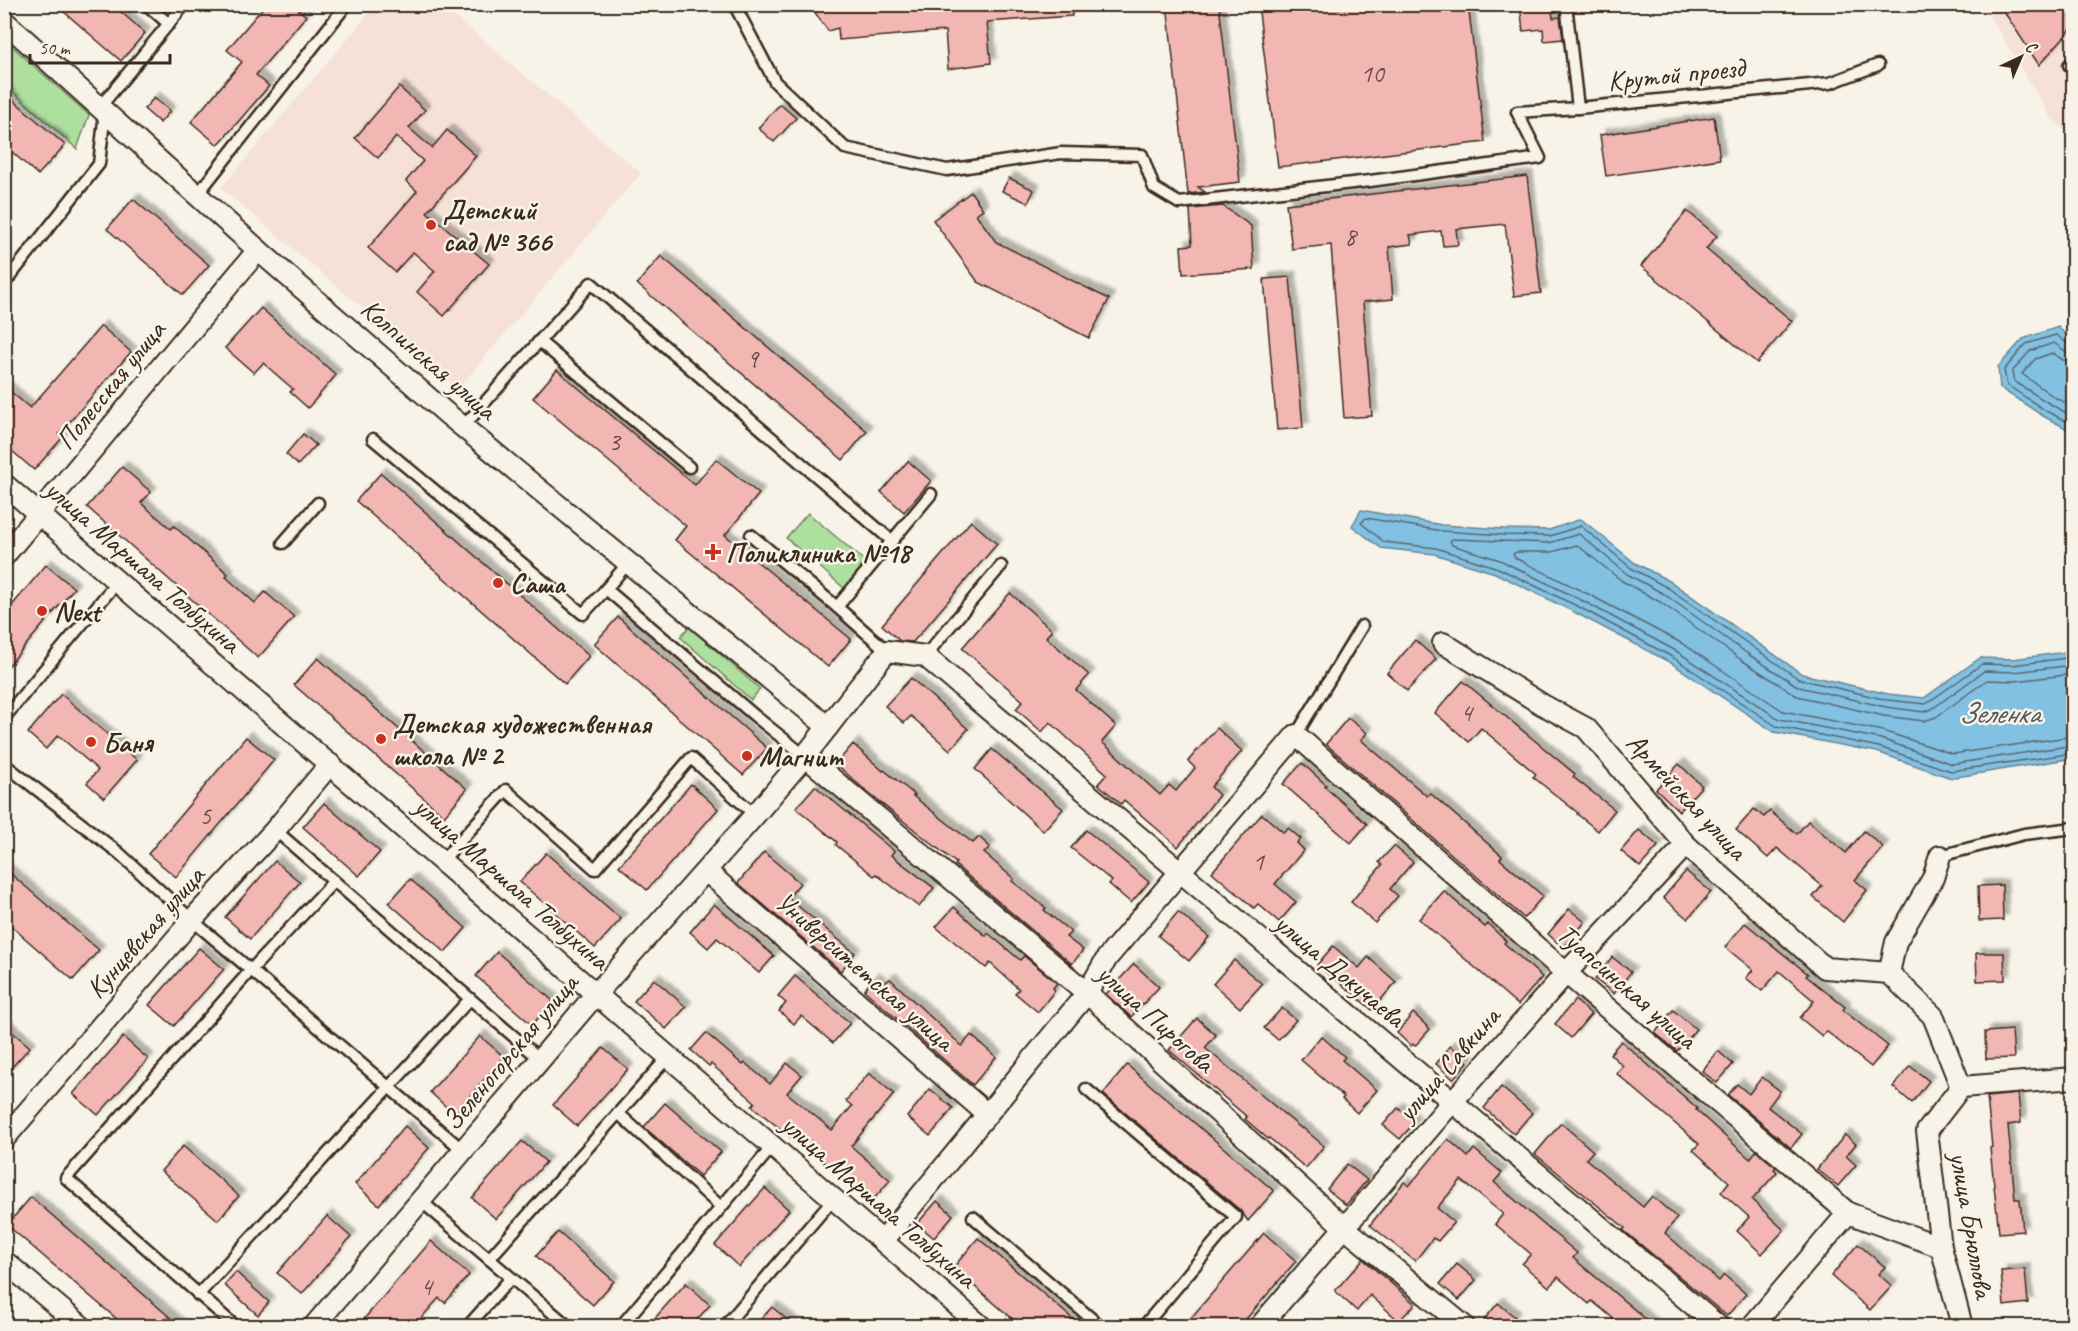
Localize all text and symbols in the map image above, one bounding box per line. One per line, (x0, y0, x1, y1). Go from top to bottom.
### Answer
scale bar (30, 27, 170, 65)
north arrow (1991, 27, 2051, 87)
text: 50 m (39, 37, 72, 59)
text: С (2021, 37, 2042, 58)
street label: Крутой проезд (1606, 49, 1749, 99)
house number: 10 (1360, 57, 1386, 90)
place label: Детский сад № 366 (443, 192, 553, 259)
marker: Детский сад № 366 (424, 218, 438, 232)
house number: 8 (1344, 220, 1358, 253)
street label: Колпинская улица (354, 291, 505, 429)
street label: Полесская улица (47, 312, 174, 456)
house number: 9 (746, 342, 760, 375)
house number: 3 (608, 425, 622, 458)
street label: улица Маршала Толбухина (37, 470, 249, 662)
place label: Поликлиника №18 (726, 535, 914, 570)
marker: Поликлиника №18 (704, 543, 722, 561)
place label: Саша (510, 566, 567, 601)
marker: Саша (491, 576, 505, 590)
place label: Next (54, 594, 104, 629)
marker: Next (35, 604, 49, 618)
water label: Зеленка (1958, 694, 2043, 732)
house number: 4 (1460, 696, 1474, 729)
place label: Детская художественная школа № 2 (393, 706, 653, 773)
place label: Баня (103, 725, 155, 760)
street label: Армейская улица (1619, 725, 1756, 868)
marker: Детская художественная школа № 2 (374, 732, 388, 746)
marker: Баня (84, 735, 98, 749)
place label: Магнит (759, 739, 845, 774)
marker: Магнит (740, 749, 754, 763)
street label: улица Маршала Толбухина (406, 787, 618, 979)
house number: 5 (199, 799, 212, 832)
house number: 1 (1252, 845, 1265, 878)
street label: Кунцевская улица (78, 858, 213, 1005)
street label: Университетская улица (768, 884, 964, 1060)
street label: улица Докучаева (1266, 904, 1414, 1036)
street label: Туапсинская улица (1550, 916, 1705, 1057)
street label: улица Пирогова (1088, 955, 1223, 1081)
street label: Зеленогорская улица (434, 965, 587, 1137)
street label: улица Савкина (1387, 998, 1509, 1130)
street label: улица Маршала Толбухина (773, 1105, 985, 1297)
street label: улица Брюллова (1942, 1147, 2002, 1303)
house number: 4 (420, 1270, 434, 1303)

